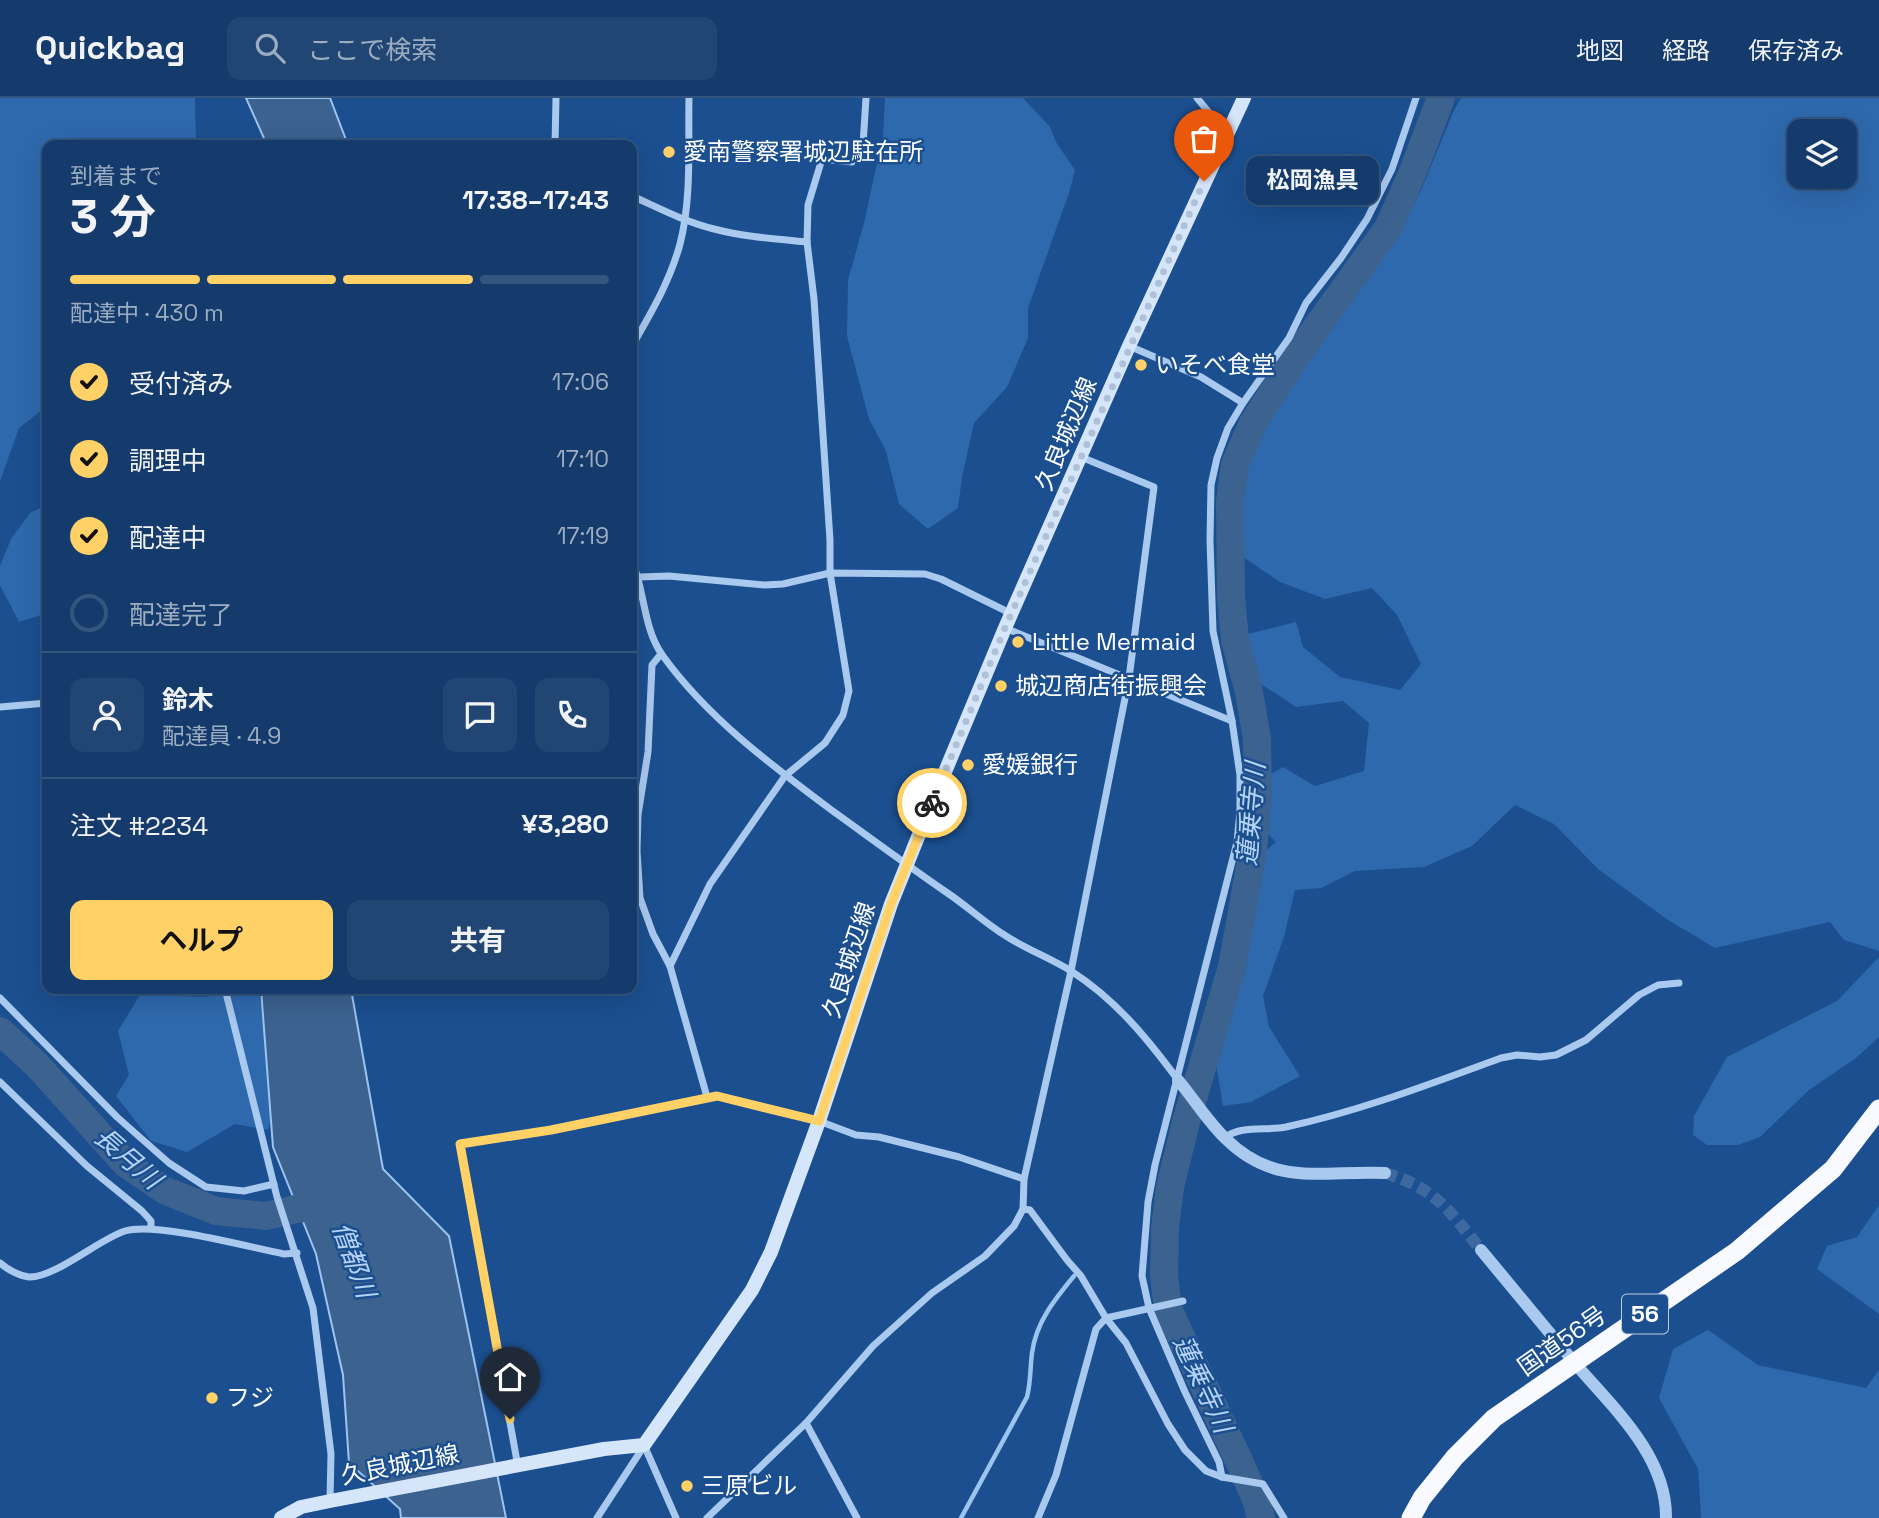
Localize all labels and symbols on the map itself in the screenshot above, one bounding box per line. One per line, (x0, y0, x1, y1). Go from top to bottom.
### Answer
pin (1174, 109, 1234, 181)
place label: 愛南警察署城辺駐在所 (683, 136, 923, 167)
marker: 愛南警察署城辺駐在所 (661, 144, 677, 160)
callout: 松岡漁具 (1246, 156, 1379, 206)
place label: いそべ食堂 (1155, 349, 1275, 380)
marker: いそべ食堂 (1133, 357, 1149, 373)
street label: 久良城辺線 (1028, 373, 1103, 495)
place label: Little Mermaid (1032, 626, 1196, 657)
marker: Little Mermaid (1010, 634, 1026, 650)
place label: 城辺商店街振興会 (1015, 670, 1207, 701)
marker: 城辺商店街振興会 (993, 678, 1009, 694)
place label: 愛媛銀行 (982, 749, 1078, 780)
marker: 愛媛銀行 (960, 757, 976, 773)
water label: 蓮乗寺川 (1230, 758, 1273, 867)
courier (897, 768, 967, 838)
street label: 久良城辺線 (815, 898, 882, 1022)
water label: 長月川 (87, 1120, 171, 1198)
water label: 僧都川 (325, 1218, 384, 1305)
road number: 56 (1622, 1294, 1668, 1334)
street label: 国道56号 (1511, 1299, 1612, 1382)
water label: 蓮乗寺川 (1166, 1330, 1242, 1441)
pin (480, 1347, 540, 1419)
place label: フジ (226, 1382, 274, 1413)
marker: フジ (204, 1390, 220, 1406)
street label: 久良城辺線 (338, 1438, 462, 1491)
place label: 三原ビル (701, 1470, 797, 1501)
marker: 三原ビル (679, 1478, 695, 1494)

